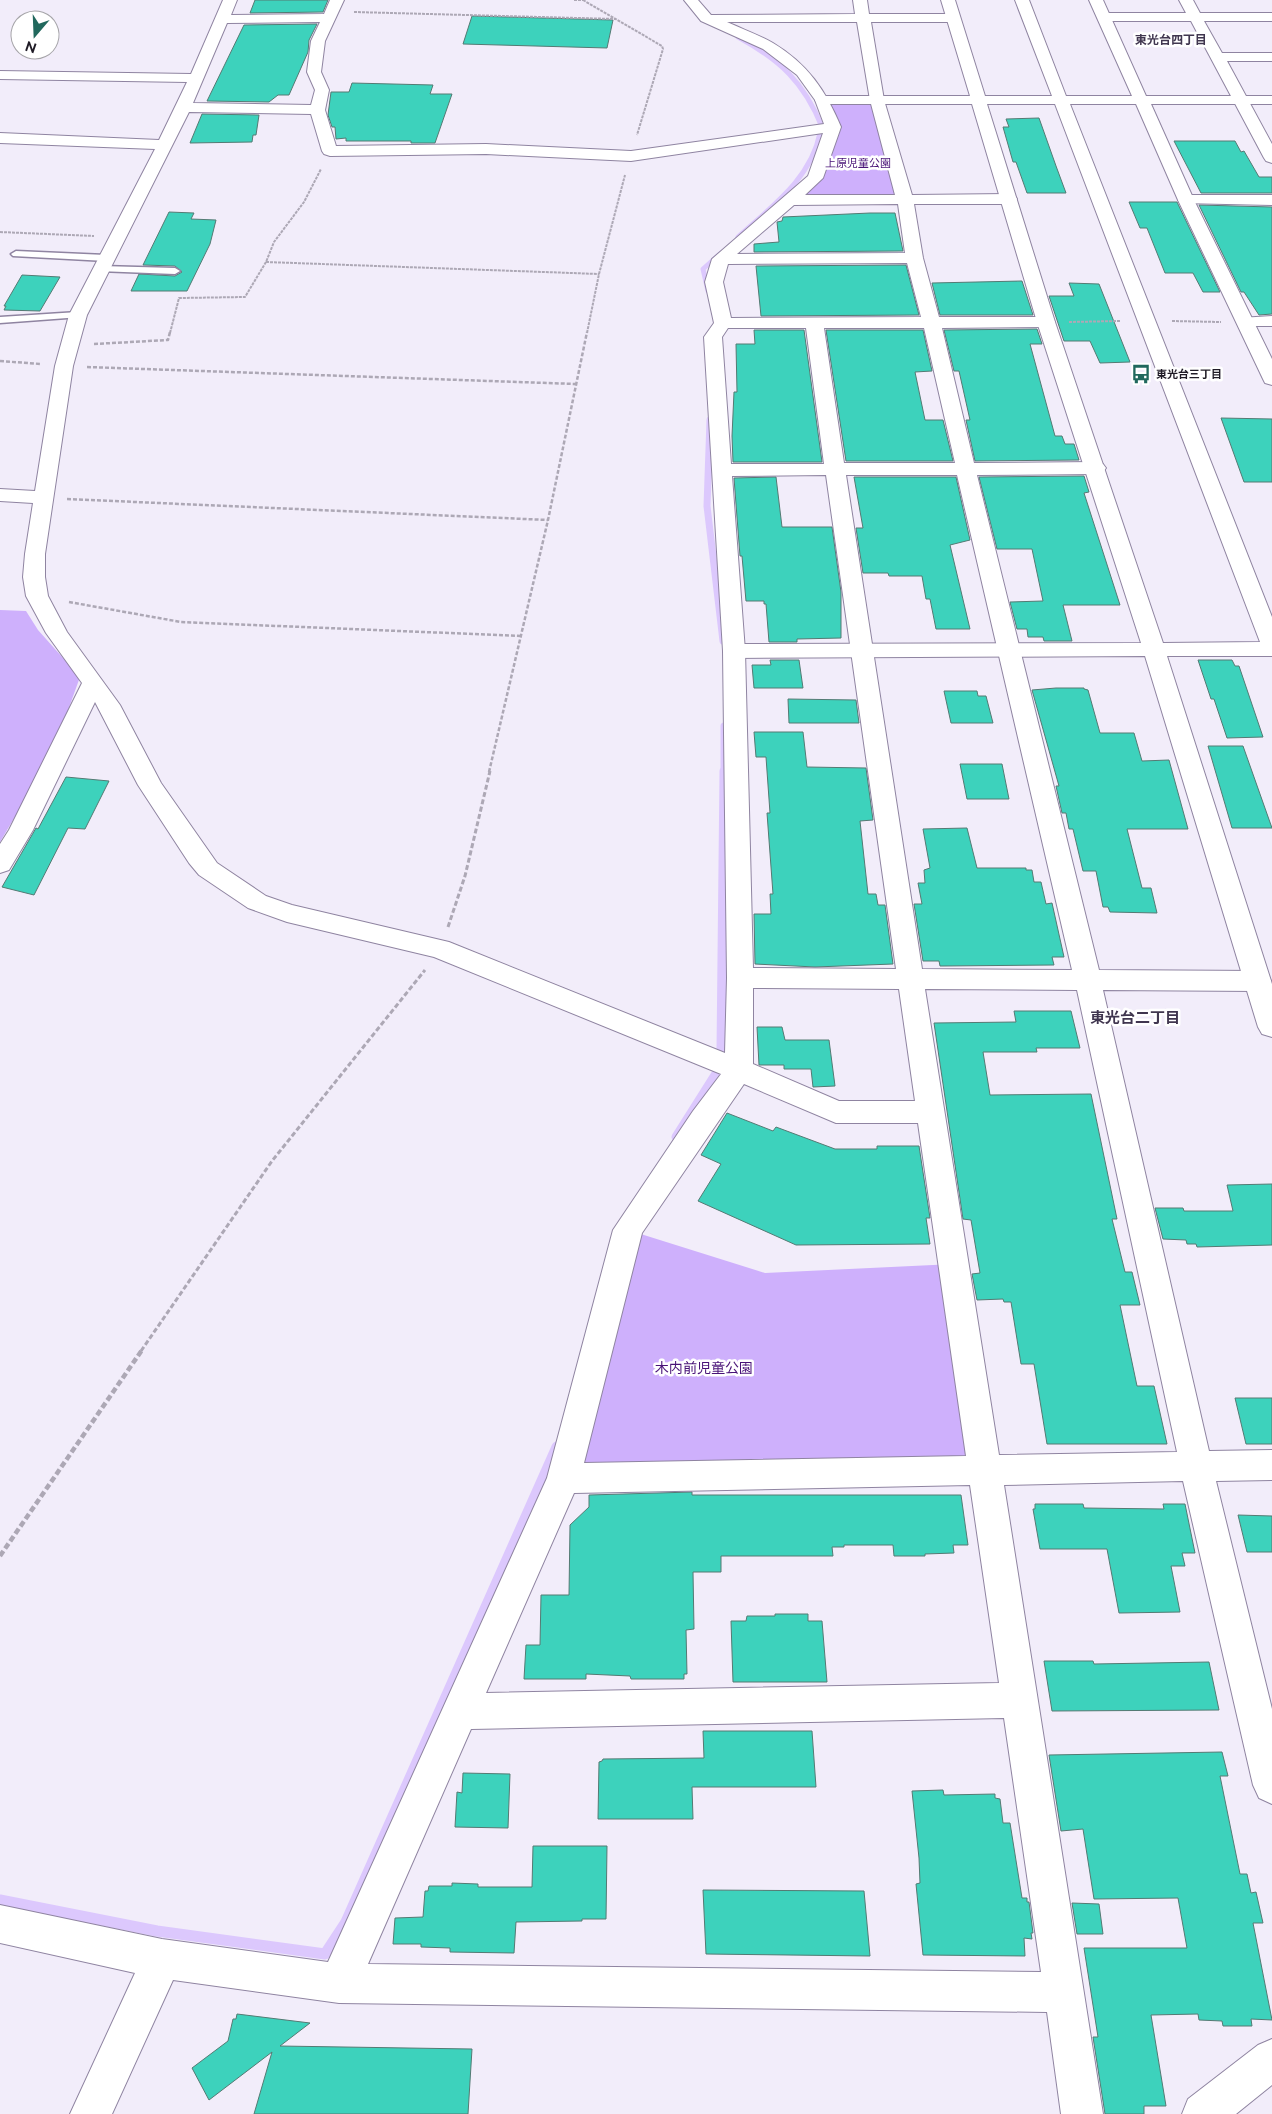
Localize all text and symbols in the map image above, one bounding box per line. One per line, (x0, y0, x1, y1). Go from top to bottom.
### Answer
north arrow (10, 10, 60, 60)
district label: 東光台四丁目 (1135, 33, 1207, 47)
text: N (23, 38, 38, 57)
park label: 上原児童公園 (825, 157, 891, 170)
bus stop icon: 東光台三丁目 (1130, 363, 1152, 385)
place label: 東光台三丁目 (1156, 368, 1222, 381)
district label: 東光台二丁目 (1090, 1009, 1180, 1027)
park label: 木内前児童公園 (655, 1360, 753, 1376)

